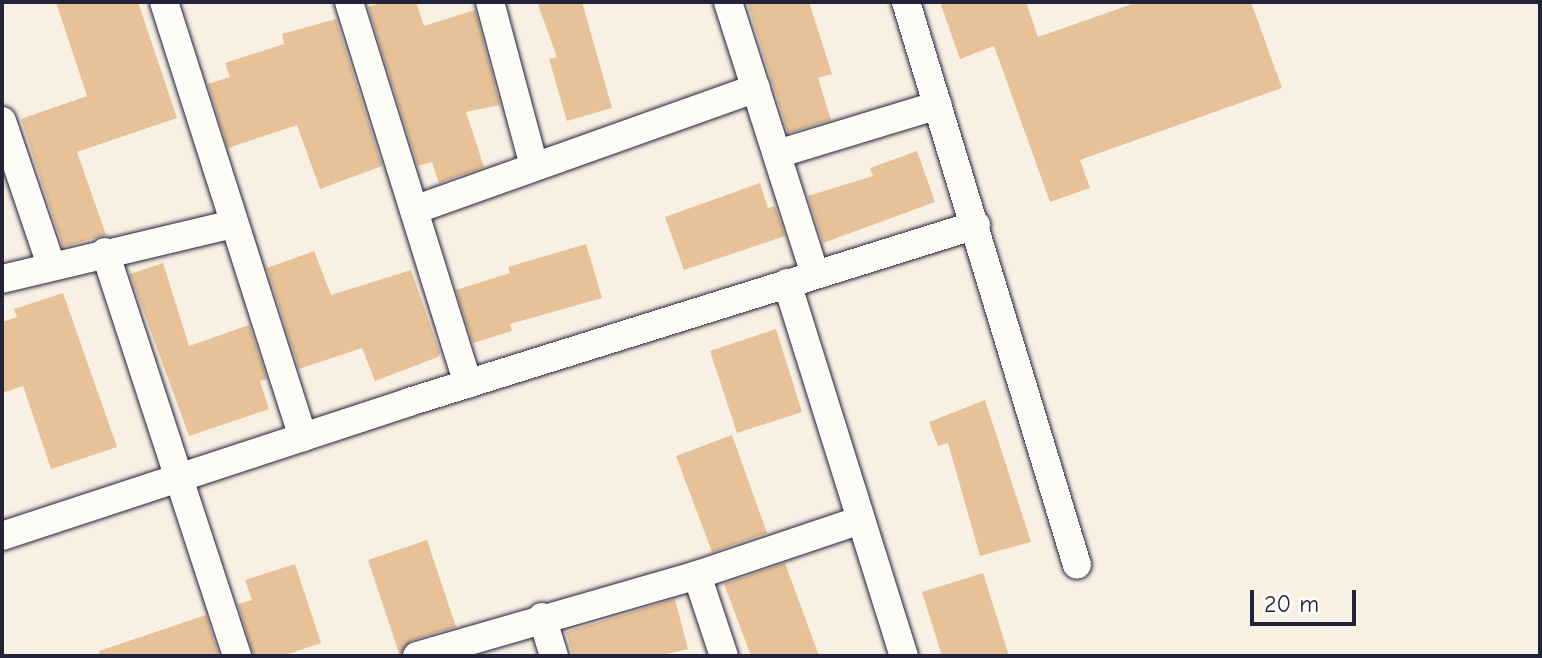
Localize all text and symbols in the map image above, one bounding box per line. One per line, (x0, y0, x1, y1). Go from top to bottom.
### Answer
scale bar (1254, 574, 1360, 624)
text: 20 m (1264, 590, 1319, 618)

